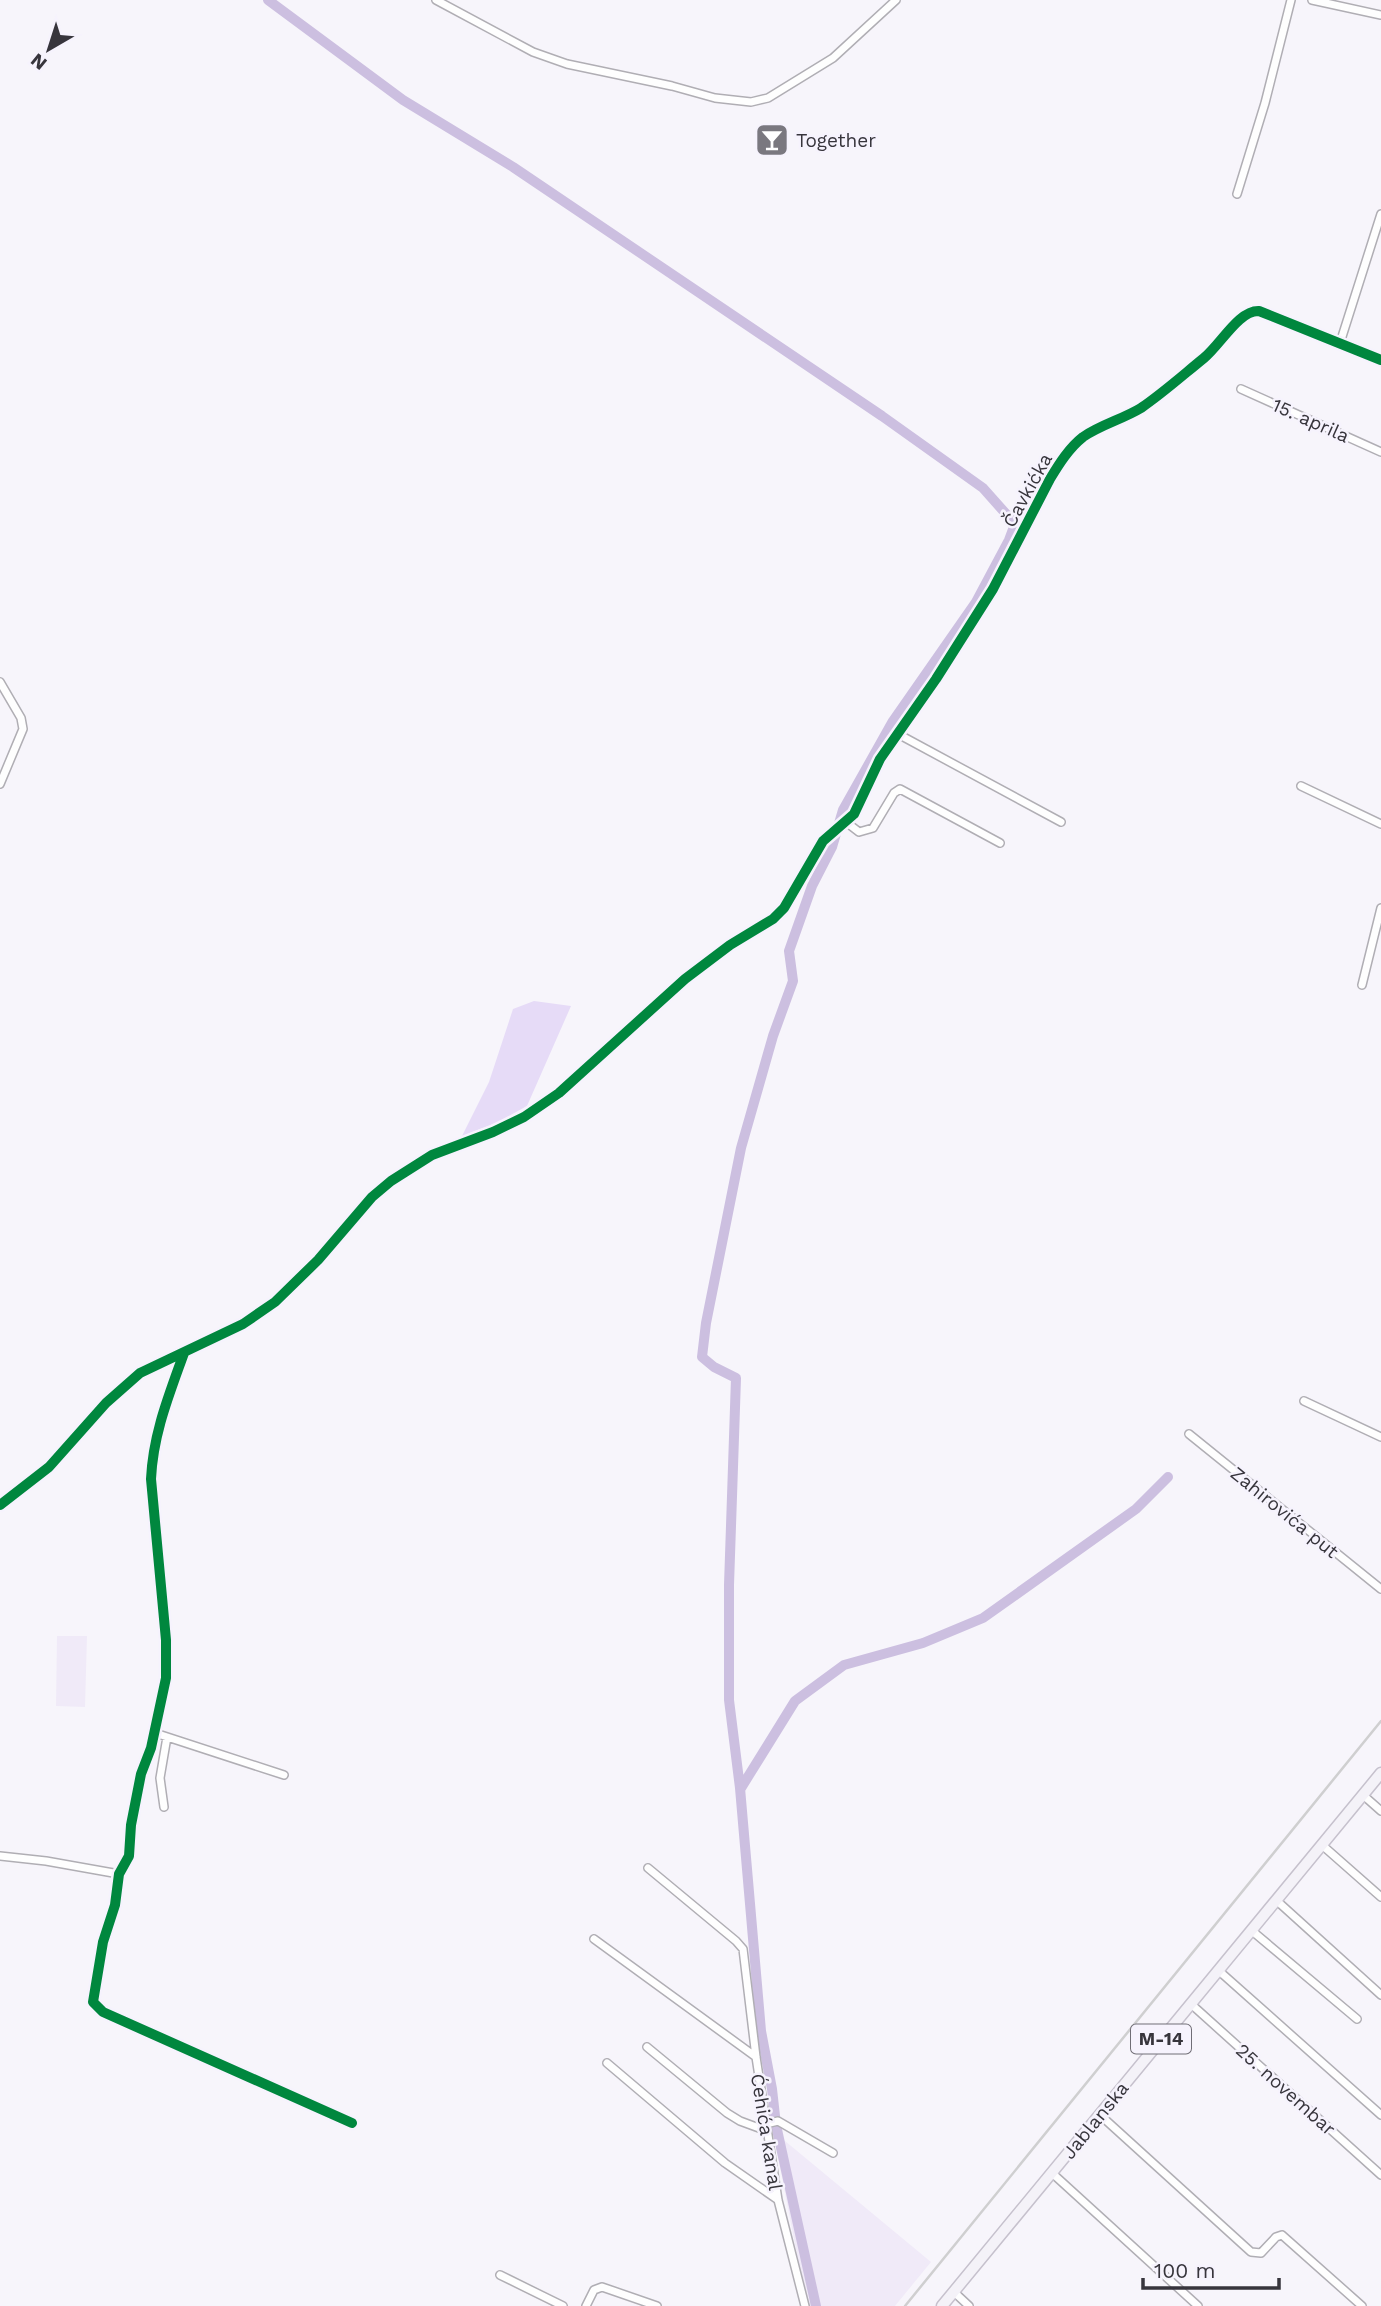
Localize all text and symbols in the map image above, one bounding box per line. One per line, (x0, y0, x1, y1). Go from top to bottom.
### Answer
north arrow (14, 14, 84, 84)
text: N (26, 48, 51, 75)
bar icon: Together (753, 121, 791, 159)
place label: Together (796, 129, 876, 152)
street label: 15. aprila (1269, 393, 1353, 448)
street label: Čavkićka (998, 449, 1057, 531)
street label: Zahirovića put (1226, 1462, 1343, 1563)
road number: M-14 (1131, 2024, 1191, 2054)
street label: 25. novembar (1231, 2039, 1340, 2140)
street label: Ćehića kanal (746, 2072, 787, 2192)
street label: Jablanska (1057, 2077, 1134, 2164)
scale bar (1143, 2246, 1280, 2290)
text: 100 m (1154, 2258, 1216, 2283)

